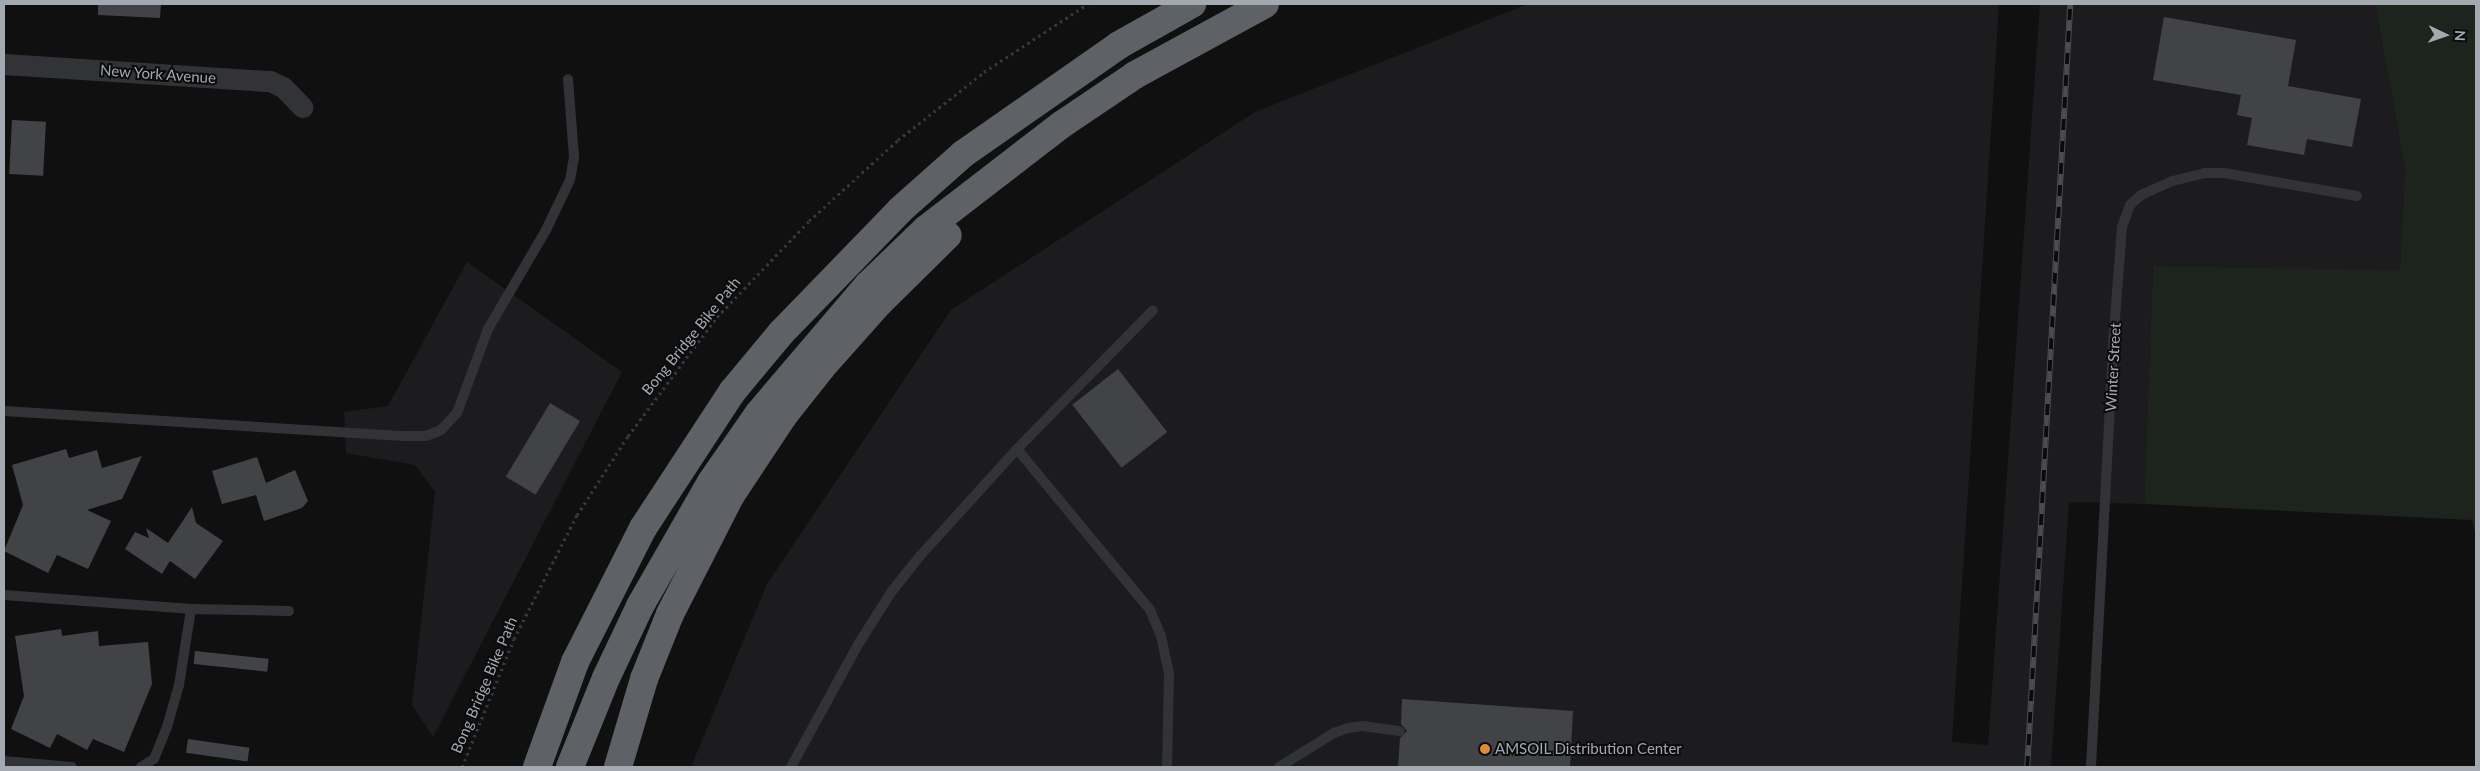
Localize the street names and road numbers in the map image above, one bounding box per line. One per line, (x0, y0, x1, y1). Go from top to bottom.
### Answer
street label: New York Avenue (99, 61, 217, 87)
street label: Bong Bridge Bike Path (638, 273, 744, 399)
street label: Winter Street (2102, 322, 2124, 412)
street label: Bong Bridge Bike Path (447, 614, 521, 756)

